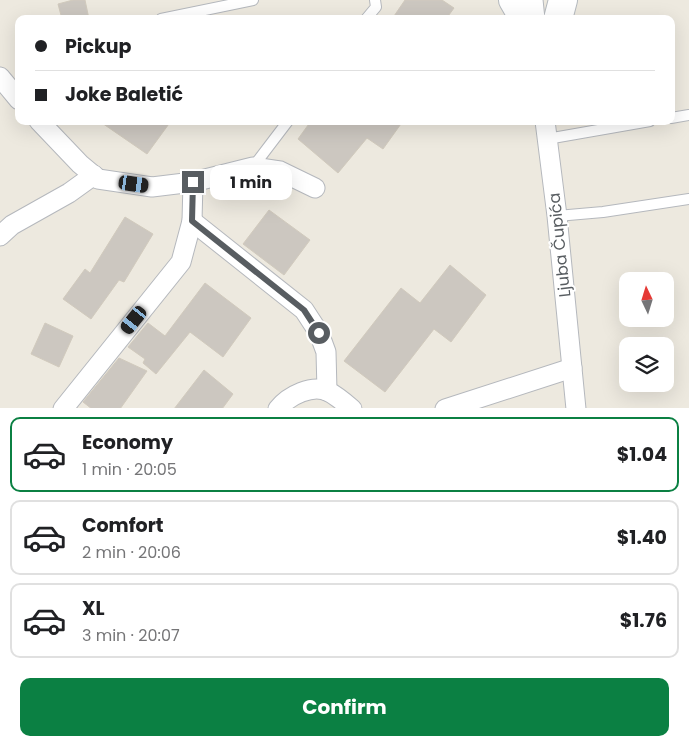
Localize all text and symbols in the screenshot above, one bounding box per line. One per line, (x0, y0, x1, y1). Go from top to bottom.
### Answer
text: Pickup (65, 33, 131, 60)
text: Joke Baletić (65, 81, 183, 108)
callout: 1 min (210, 164, 293, 200)
route end (182, 171, 204, 193)
text: 1 min (230, 171, 272, 194)
car (118, 174, 149, 194)
street label: Ljuba Čupića (543, 192, 576, 298)
north arrow (619, 272, 674, 328)
map controls (619, 272, 674, 392)
car (118, 304, 149, 336)
route start (308, 322, 330, 344)
button: layers (619, 337, 674, 392)
text: Economy (82, 429, 173, 456)
icon: car (22, 432, 67, 477)
text: $1.04 (617, 441, 667, 468)
text: 1 min · 20:05 (82, 458, 177, 481)
text: Comfort (82, 512, 164, 539)
icon: car (22, 515, 67, 560)
text: $1.40 (617, 524, 667, 551)
text: 2 min · 20:06 (82, 541, 181, 564)
text: XL (82, 595, 105, 622)
icon: car (22, 598, 67, 643)
text: $1.76 (620, 607, 667, 634)
text: 3 min · 20:07 (82, 624, 180, 647)
button: Confirm (20, 678, 669, 736)

